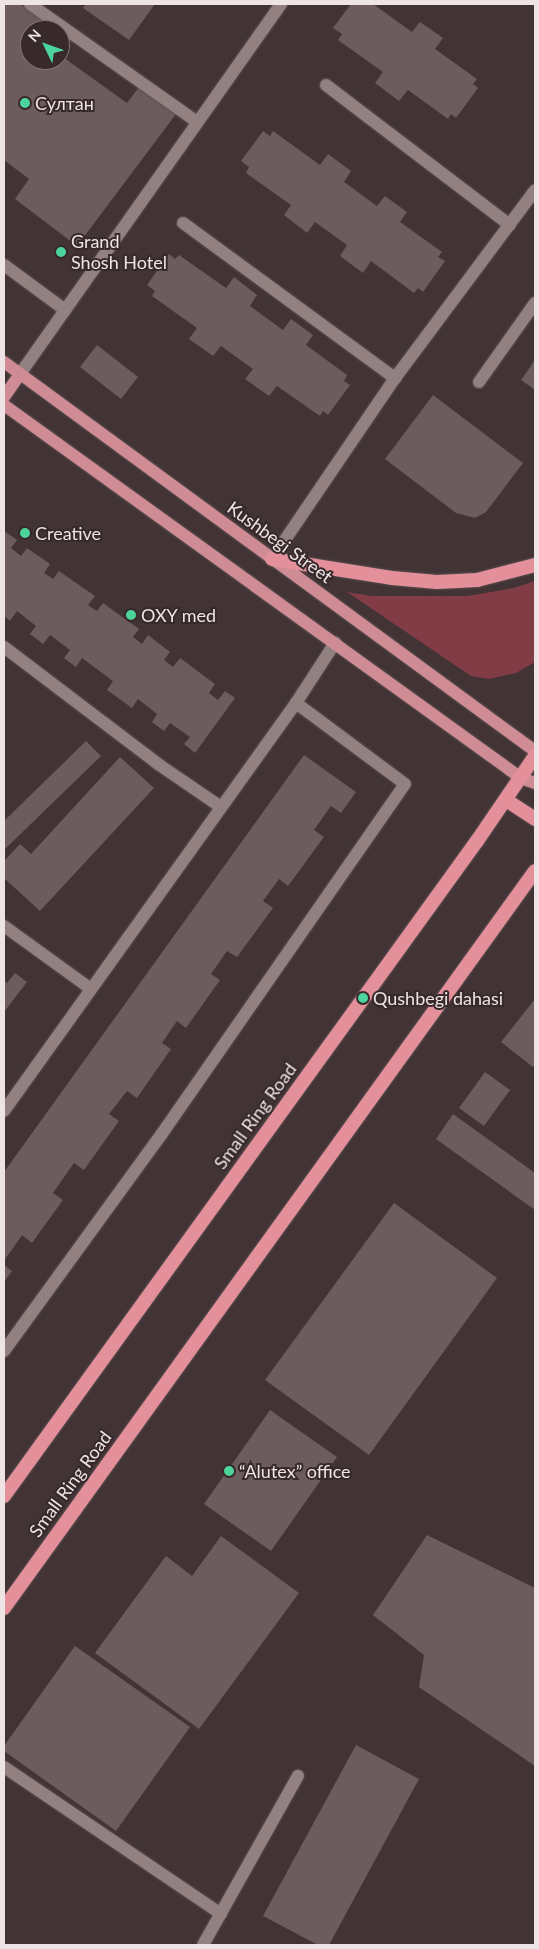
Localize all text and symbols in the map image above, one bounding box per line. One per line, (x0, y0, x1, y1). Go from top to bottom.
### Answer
north arrow (20, 20, 70, 70)
text: N (24, 26, 44, 45)
place label: Султан (35, 92, 94, 114)
marker: Султан (19, 97, 31, 109)
place label: Grand Shosh Hotel (71, 231, 167, 274)
marker: Grand Shosh Hotel (55, 246, 67, 258)
street label: Kushbegi Street (223, 497, 337, 587)
place label: Creative (35, 522, 101, 544)
marker: Creative (19, 527, 31, 539)
place label: OXY med (141, 604, 217, 626)
marker: OXY med (125, 609, 137, 621)
place label: Qushbegi dahasi (373, 987, 503, 1009)
marker: Qushbegi dahasi (357, 992, 369, 1004)
street label: Small Ring Road (209, 1059, 301, 1173)
street label: Small Ring Road (24, 1427, 116, 1541)
place label: “Alutex” office (239, 1460, 351, 1482)
marker: “Alutex” office (223, 1465, 235, 1477)

